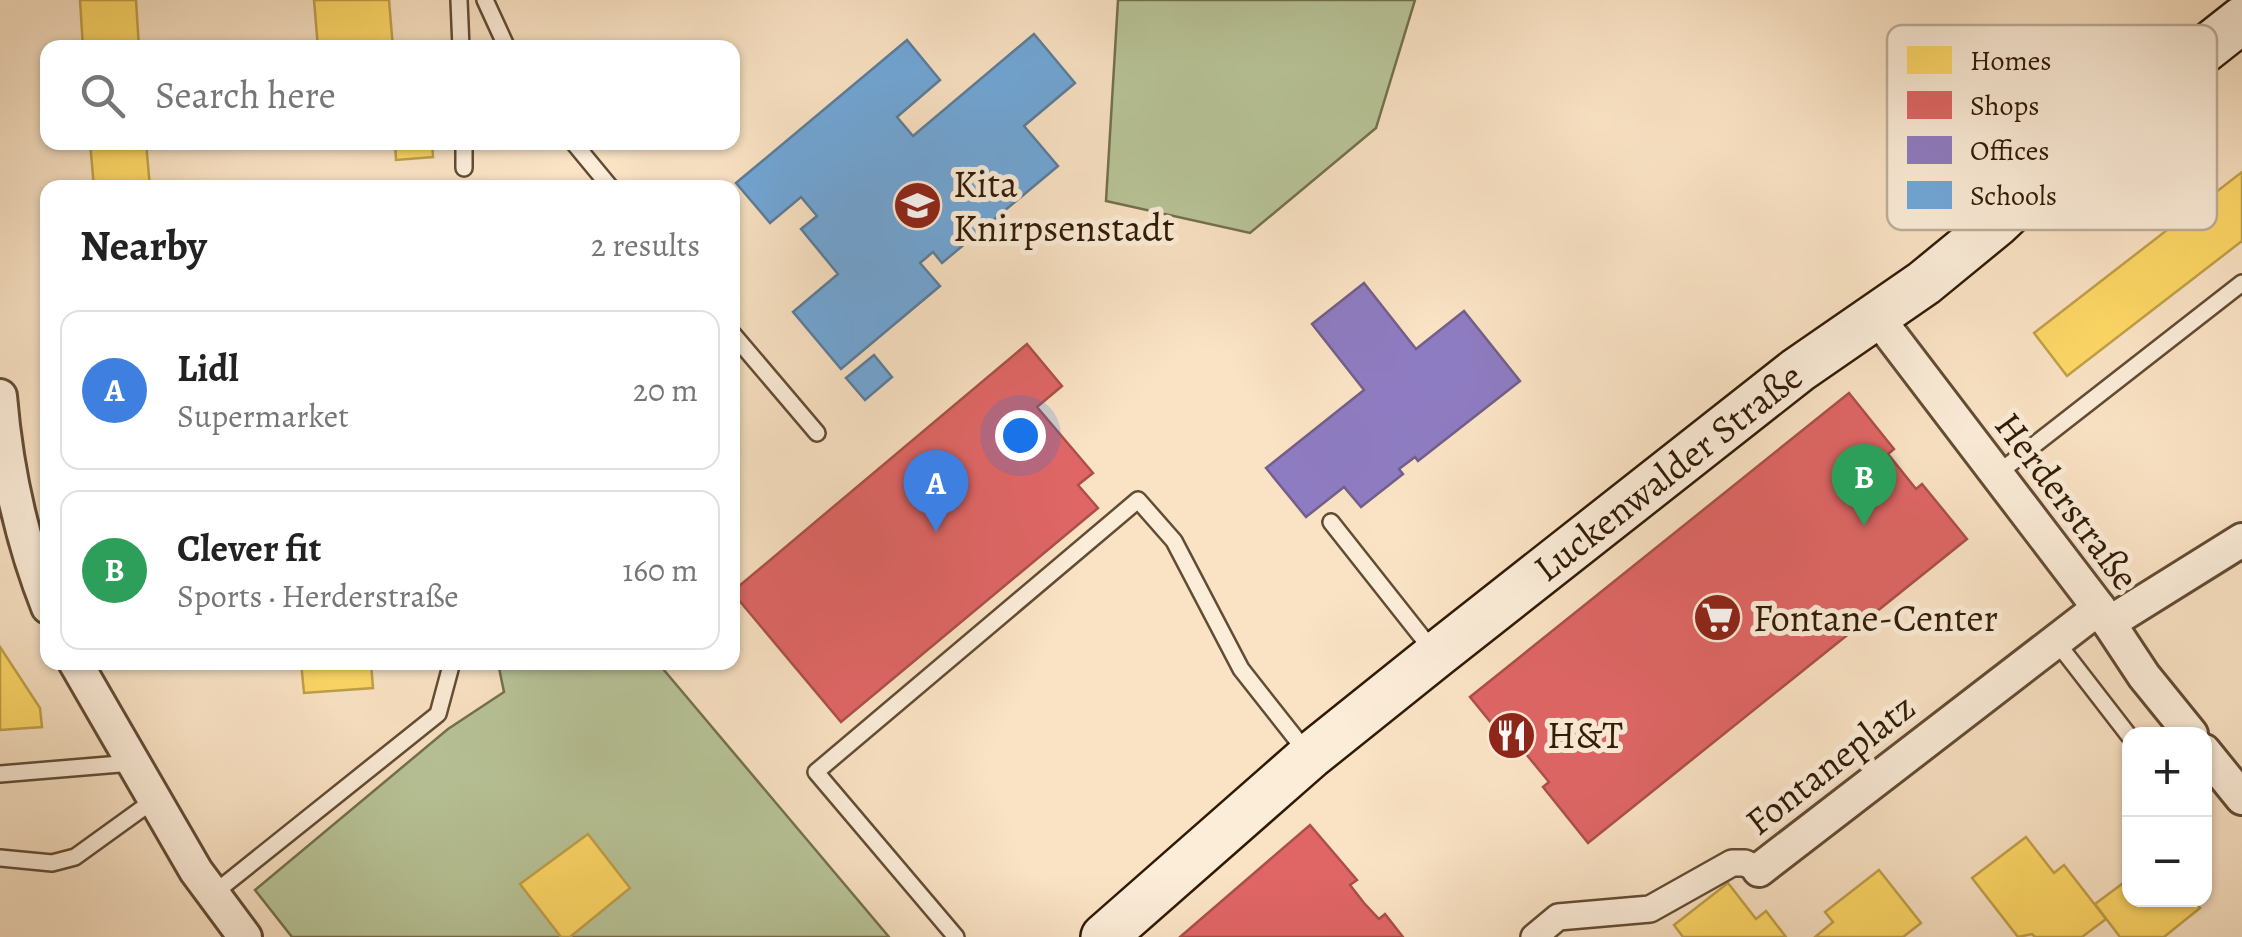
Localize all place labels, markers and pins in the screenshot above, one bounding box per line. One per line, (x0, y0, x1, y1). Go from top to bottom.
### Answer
place label: Kita Knirpsenstadt (953, 158, 1175, 254)
school or university icon: Kita Knirpsenstadt (892, 180, 944, 232)
pin: B (1832, 444, 1896, 526)
pin: A (904, 450, 968, 532)
supermarket icon: Fontane-Center (1692, 592, 1744, 644)
place label: Fontane-Center (1753, 592, 1998, 644)
restaurant icon: H&T (1486, 709, 1538, 761)
place label: H&T (1547, 709, 1623, 761)

